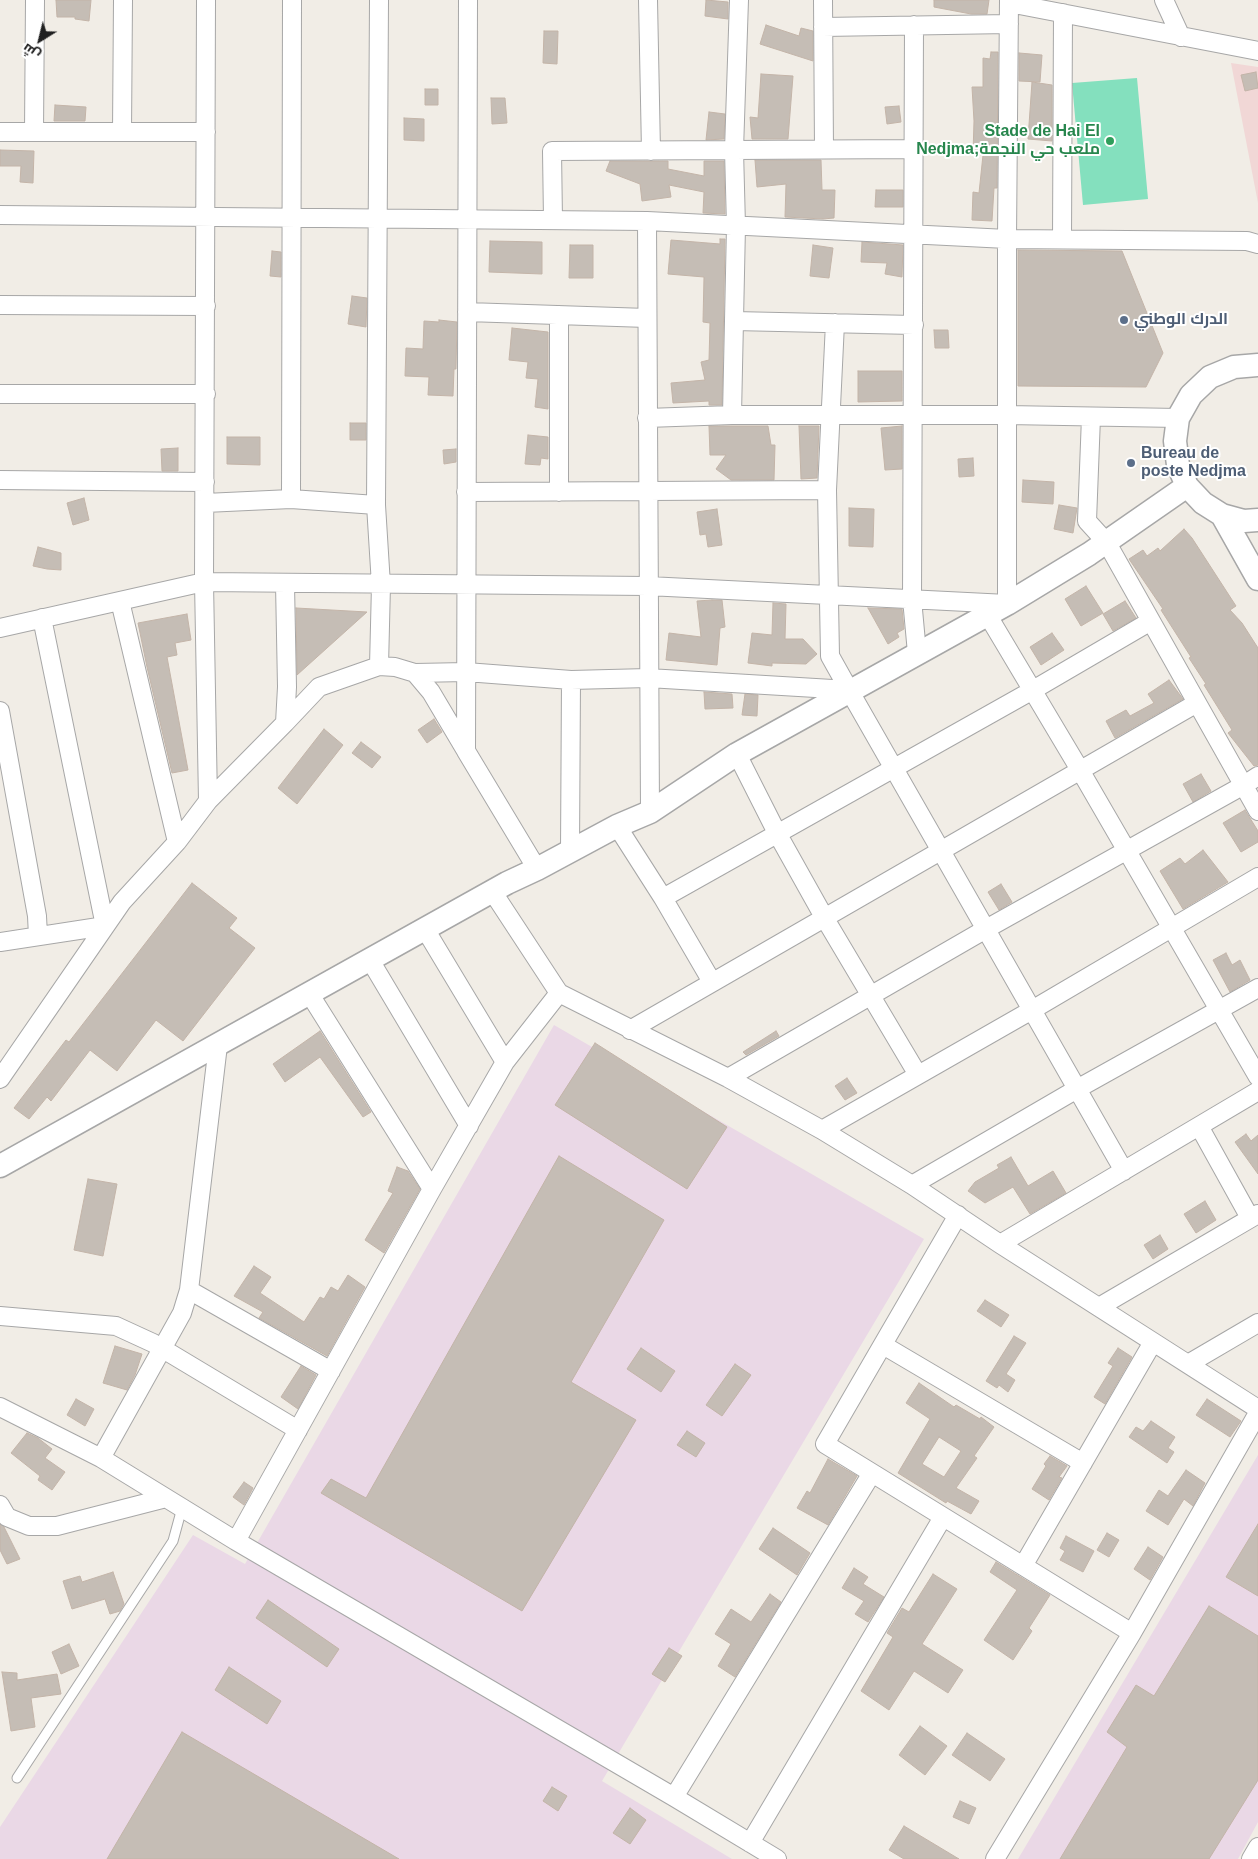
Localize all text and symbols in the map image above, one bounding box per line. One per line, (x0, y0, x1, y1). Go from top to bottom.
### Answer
north arrow (15, 15, 65, 65)
text: ش (19, 40, 43, 64)
place label: Stade de Hai El Nedjma;ملعب حي النجمة (916, 122, 1100, 160)
marker: Stade de Hai El Nedjma;ملعب حي النجمة (1104, 135, 1116, 147)
place label: الدرك الوطني (1134, 310, 1228, 330)
marker: الدرك الوطني (1118, 314, 1130, 326)
place label: Bureau de poste Nedjma (1141, 444, 1246, 482)
marker: Bureau de poste Nedjma (1125, 457, 1137, 469)

